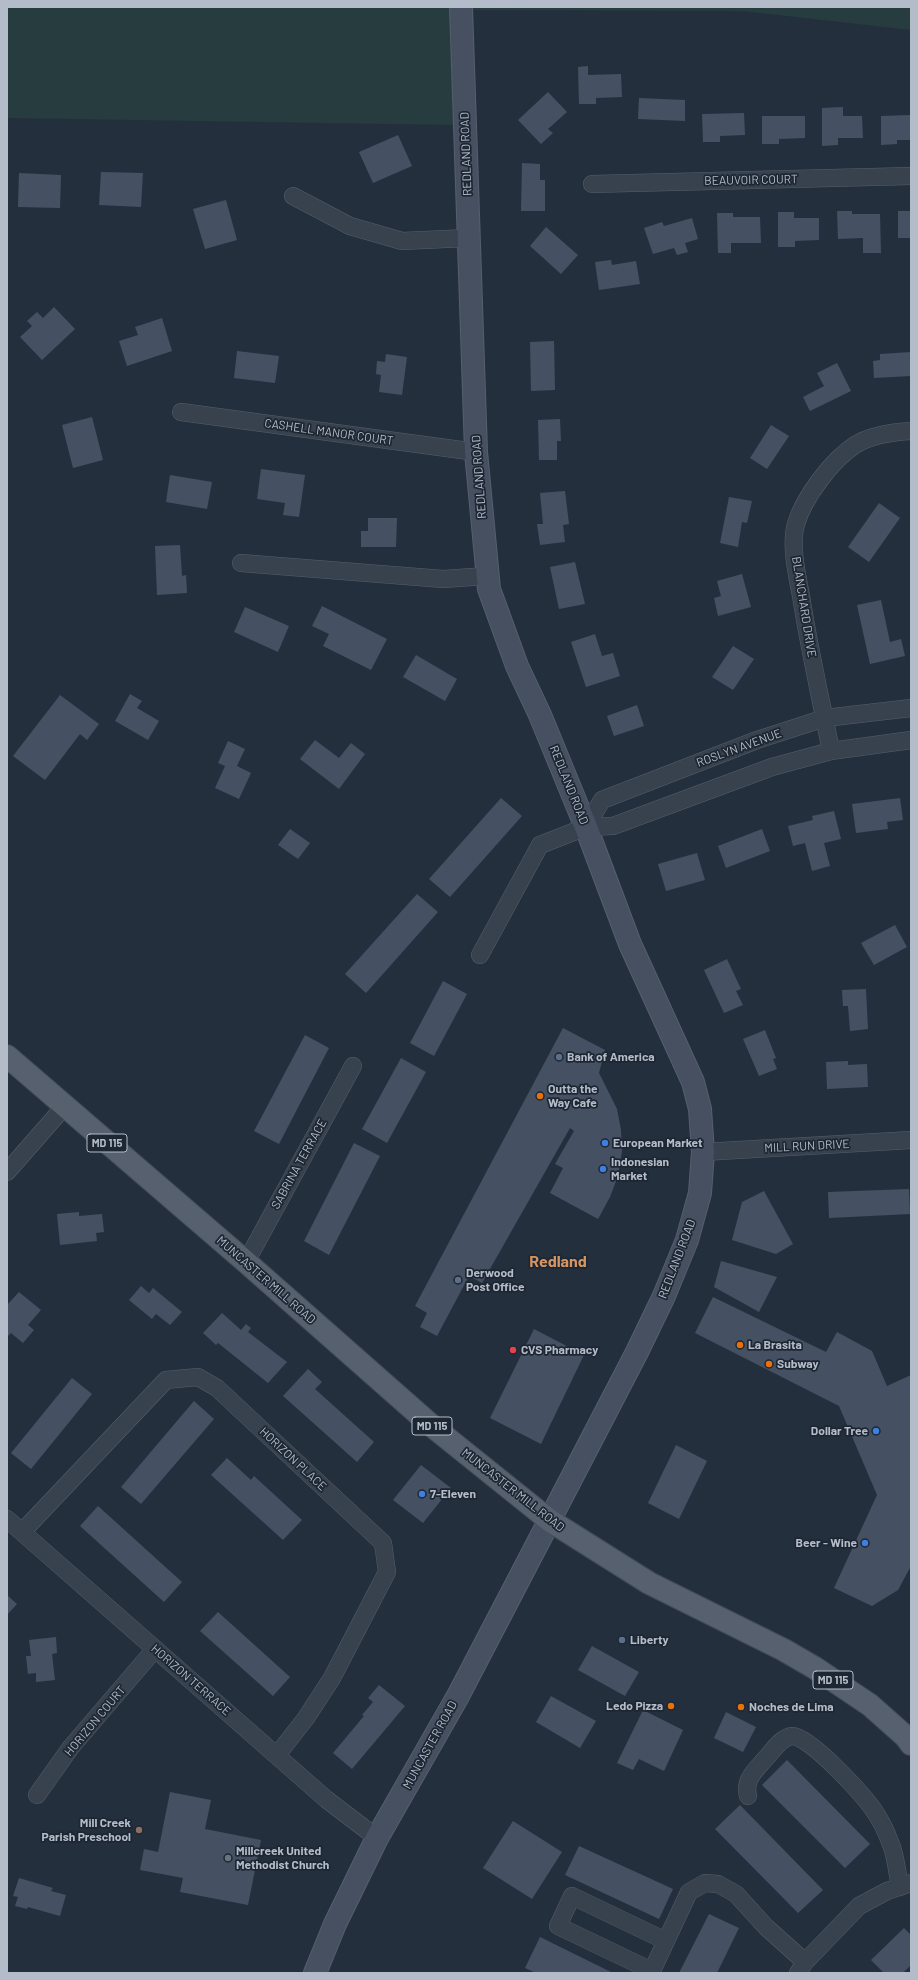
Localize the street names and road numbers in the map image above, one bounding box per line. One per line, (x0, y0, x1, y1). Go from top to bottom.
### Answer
street label: REDLAND ROAD (457, 112, 475, 196)
street label: BEAUVOIR COURT (704, 172, 798, 188)
street label: CASHELL MANOR COURT (264, 416, 394, 448)
street label: REDLAND ROAD (469, 435, 489, 519)
street label: BLANCHARD DRIVE (789, 556, 819, 658)
street label: ROSLYN AVENUE (694, 726, 784, 770)
street label: REDLAND ROAD (547, 743, 591, 827)
street label: SABRINA TERRACE (268, 1116, 330, 1212)
road number: MD 115 (87, 1134, 127, 1152)
street label: MILL RUN DRIVE (764, 1137, 850, 1155)
street label: REDLAND ROAD (655, 1217, 699, 1301)
street label: MUNCASTER MILL ROAD (214, 1233, 318, 1327)
road number: MD 115 (412, 1417, 452, 1435)
street label: HORIZON PLACE (256, 1424, 330, 1494)
street label: MUNCASTER MILL ROAD (459, 1445, 567, 1535)
street label: HORIZON TERRACE (148, 1641, 234, 1719)
road number: MD 115 (813, 1671, 853, 1689)
street label: HORIZON COURT (62, 1683, 128, 1759)
street label: MUNCASTER ROAD (400, 1698, 460, 1792)

